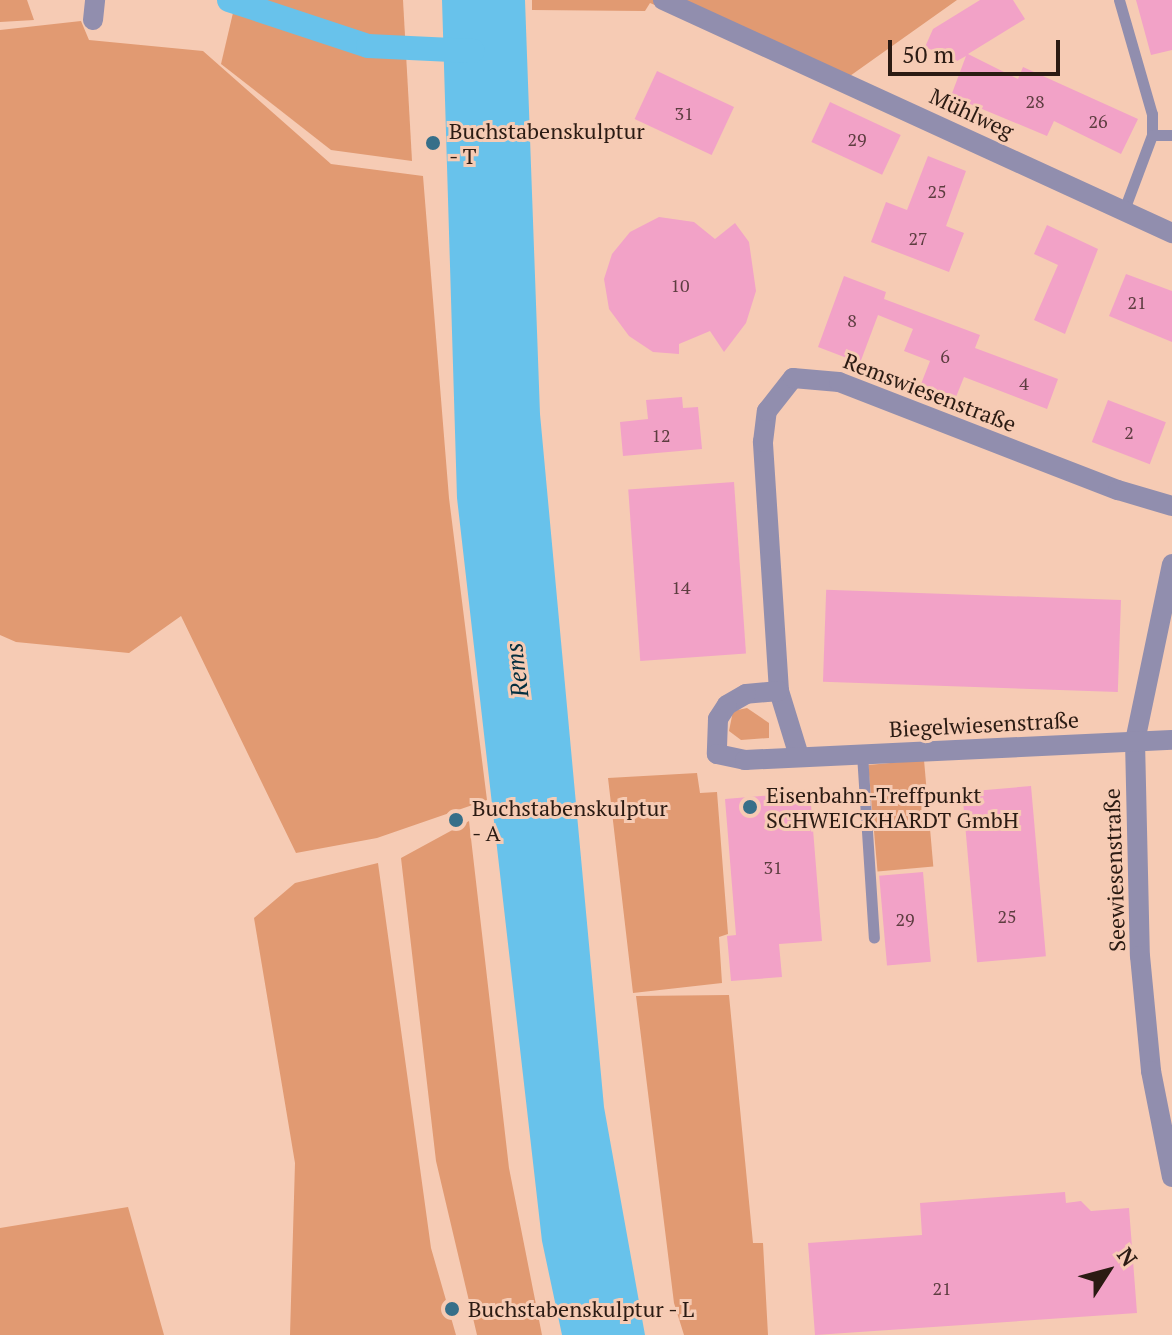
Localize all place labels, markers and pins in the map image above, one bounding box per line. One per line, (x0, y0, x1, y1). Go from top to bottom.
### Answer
place label: Buchstabenskulptur - T (449, 117, 645, 168)
marker: Buchstabenskulptur - T (424, 134, 442, 152)
place label: Eisenbahn-Treffpunkt SCHWEICKHARDT GmbH (766, 781, 1019, 832)
place label: Buchstabenskulptur - A (472, 794, 668, 846)
marker: Eisenbahn-Treffpunkt SCHWEICKHARDT GmbH (741, 798, 759, 816)
marker: Buchstabenskulptur - A (447, 811, 465, 829)
place label: Buchstabenskulptur - L (468, 1296, 696, 1322)
marker: Buchstabenskulptur - L (443, 1300, 461, 1318)

